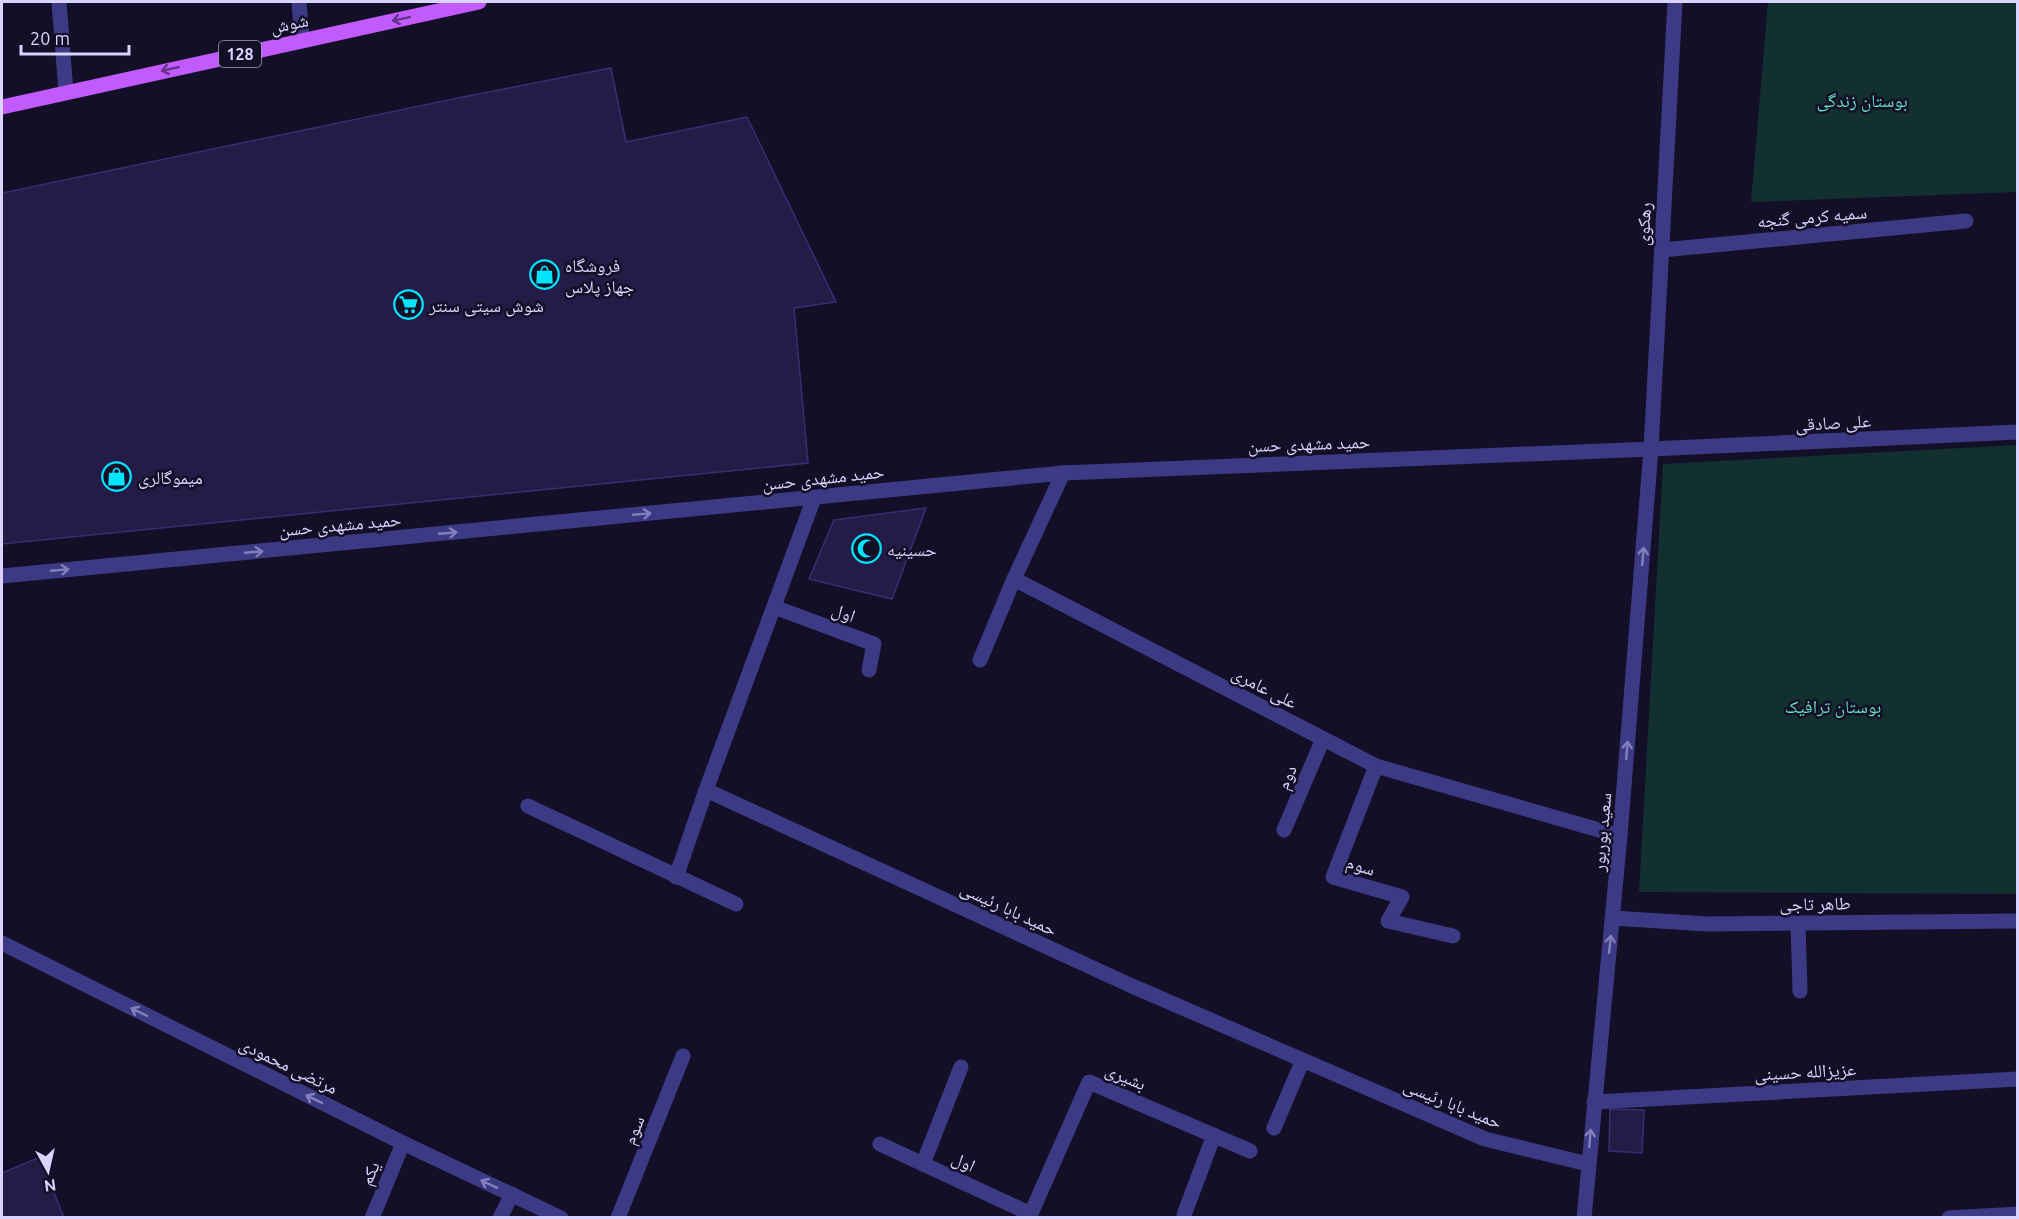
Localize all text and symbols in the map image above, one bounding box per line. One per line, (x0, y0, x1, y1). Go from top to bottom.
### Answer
street label: شوش (268, 9, 310, 39)
one-way arrow (392, 13, 411, 25)
scale bar (21, 18, 129, 56)
text: 20 m (30, 28, 70, 48)
road number: 128 (219, 41, 261, 67)
one-way arrow (160, 64, 179, 76)
park label: بوستان زندگی (1816, 90, 1908, 112)
street label: سمیه کرمی گنجه (1756, 201, 1868, 233)
street label: رهکوی (1632, 202, 1656, 247)
place label: فروشگاه جهاز پلاس (565, 255, 634, 298)
shop icon: فروشگاه جهاز پلاس (528, 259, 560, 291)
supermarket icon: شوش سیتی سنتر (392, 289, 424, 321)
place label: شوش سیتی سنتر (428, 295, 544, 317)
street label: علی صادقی (1794, 410, 1872, 436)
street label: حمید مشهدی حسن (1247, 431, 1371, 457)
shop icon: میموگالری (101, 461, 133, 493)
street label: حمید مشهدی حسن (761, 461, 885, 495)
place label: میموگالری (138, 467, 203, 489)
one-way arrow (632, 508, 651, 519)
street label: حمید مشهدی حسن (278, 509, 402, 541)
one-way arrow (437, 527, 457, 538)
mosque icon: حسینیه (850, 533, 882, 565)
place label: حسینیه (887, 539, 937, 560)
one-way arrow (243, 546, 263, 557)
one-way arrow (1637, 546, 1648, 566)
one-way arrow (49, 564, 69, 575)
street label: اول (829, 599, 858, 627)
street label: علی عامری (1228, 662, 1301, 714)
park label: بوستان ترافیک (1785, 696, 1881, 718)
one-way arrow (1622, 741, 1633, 760)
street label: دوم (1272, 762, 1303, 793)
street label: سعید بوربور (1588, 792, 1616, 873)
street label: سوم (1343, 851, 1378, 882)
street label: حمید بابا رئیسی (957, 877, 1060, 941)
street label: طاهر تاجی (1779, 892, 1851, 916)
one-way arrow (1605, 935, 1616, 955)
one-way arrow (131, 1006, 149, 1017)
street label: مرتضی محمودی (236, 1033, 341, 1099)
street label: عزیزالله حسینی (1754, 1058, 1857, 1086)
street label: بشیری (1102, 1059, 1149, 1095)
street label: حمید بابا رئیسی (1400, 1074, 1505, 1134)
one-way arrow (305, 1092, 323, 1104)
street label: سوم (618, 1113, 650, 1148)
one-way arrow (1585, 1129, 1596, 1149)
north arrow (18, 1141, 78, 1201)
street label: اول (948, 1147, 979, 1177)
street label: یکم (355, 1158, 386, 1189)
text: N (43, 1176, 57, 1196)
one-way arrow (481, 1177, 499, 1189)

